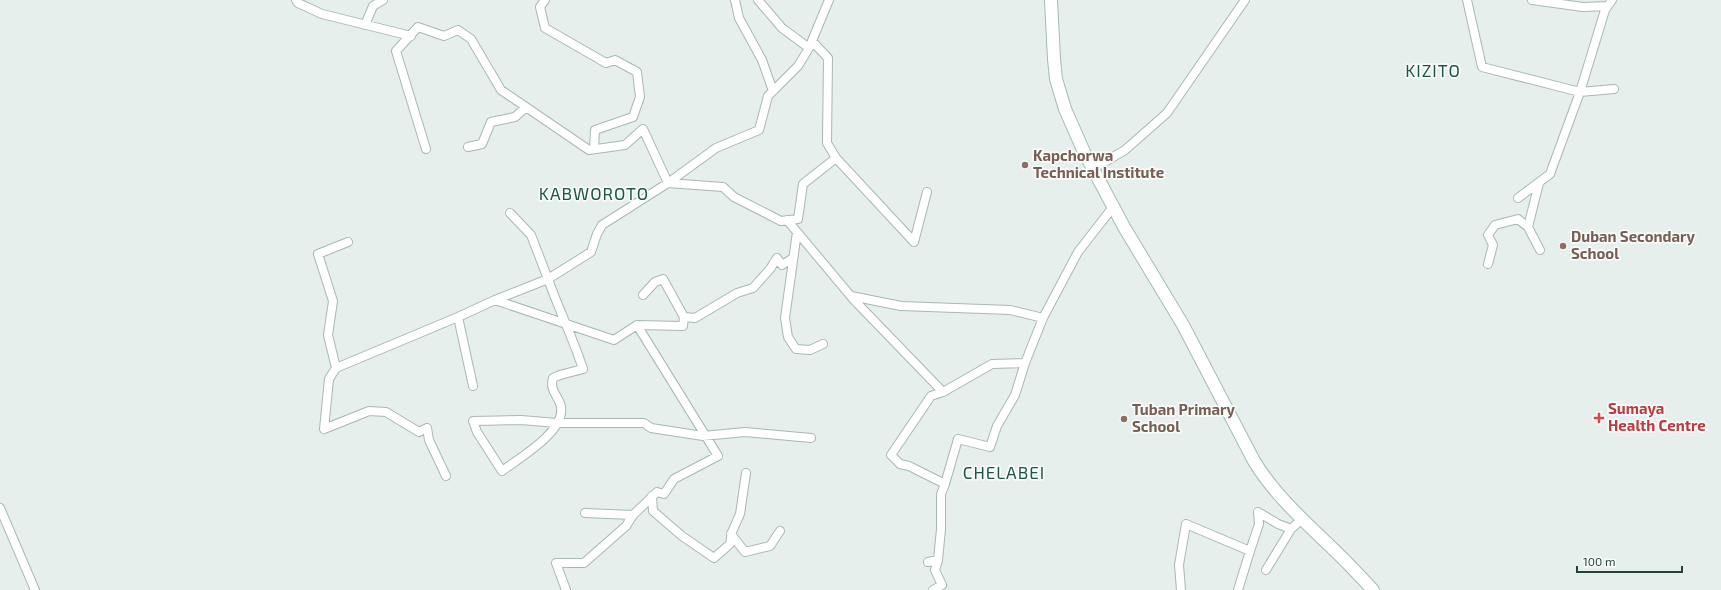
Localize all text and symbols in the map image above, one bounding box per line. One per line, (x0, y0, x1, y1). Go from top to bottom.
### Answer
district label: KIZITO (1405, 60, 1461, 80)
place label: Kapchorwa Technical Institute (1033, 146, 1164, 181)
marker: Kapchorwa Technical Institute (1020, 160, 1030, 170)
district label: KABWOROTO (539, 183, 649, 203)
place label: Duban Secondary School (1571, 227, 1695, 262)
marker: Duban Secondary School (1558, 241, 1568, 251)
place label: Sumaya Health Centre (1608, 399, 1706, 434)
place label: Tuban Primary School (1132, 400, 1235, 435)
marker: Sumaya Health Centre (1593, 412, 1605, 424)
marker: Tuban Primary School (1119, 414, 1129, 424)
district label: CHELABEI (963, 462, 1045, 482)
scale bar (1577, 548, 1682, 574)
text: 100 m (1583, 554, 1615, 568)

